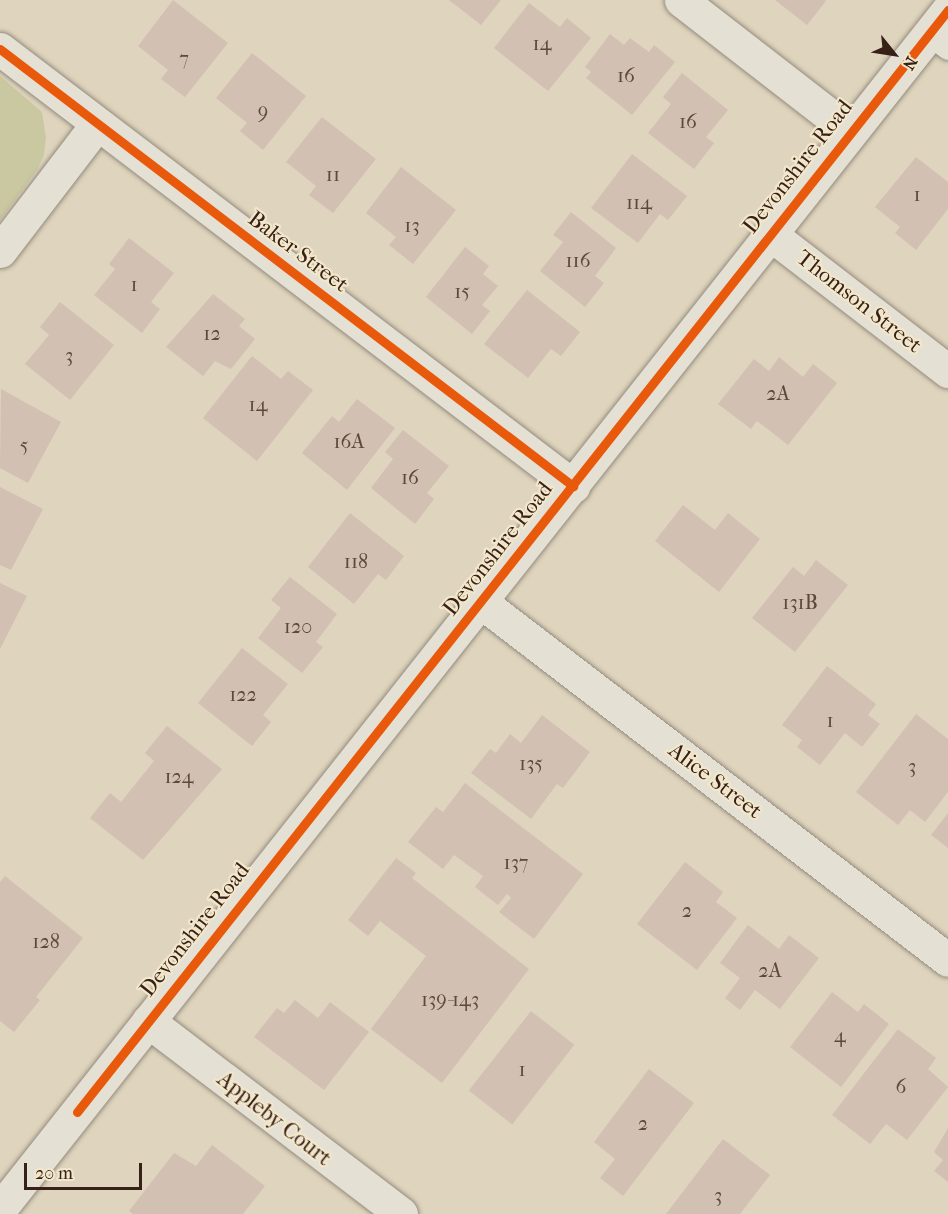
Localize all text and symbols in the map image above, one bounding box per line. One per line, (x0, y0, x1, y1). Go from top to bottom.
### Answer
north arrow (864, 24, 924, 84)
house number: 14 (533, 31, 551, 55)
house number: 7 (179, 46, 189, 70)
text: N (899, 53, 921, 73)
house number: 16 (617, 63, 635, 87)
street label: Devonshire Road (738, 95, 858, 239)
house number: 9 (258, 99, 268, 123)
house number: 16 (679, 109, 697, 133)
house number: 11 (326, 162, 340, 186)
house number: 1 (913, 182, 921, 206)
house number: 114 (626, 190, 652, 214)
street label: Baker Street (243, 206, 353, 298)
house number: 13 (404, 213, 420, 237)
street label: Thomson Street (791, 245, 927, 359)
house number: 116 (565, 248, 591, 272)
house number: 1 (130, 272, 138, 296)
house number: 15 (454, 279, 470, 303)
house number: 12 (203, 321, 221, 345)
house number: 3 (65, 343, 73, 367)
house number: 2A (766, 381, 790, 405)
house number: 14 (249, 392, 267, 416)
house number: 16A (334, 429, 364, 453)
house number: 5 (20, 433, 28, 457)
house number: 16 (401, 465, 419, 489)
street label: Devonshire Road (438, 477, 558, 621)
house number: 118 (344, 549, 368, 573)
house number: 131B (782, 590, 818, 614)
house number: 120 (284, 614, 312, 638)
house number: 122 (229, 682, 257, 706)
house number: 1 (826, 708, 834, 732)
street label: Alice Street (663, 737, 767, 825)
house number: 135 (519, 751, 543, 775)
house number: 3 (908, 754, 916, 778)
house number: 124 (164, 764, 194, 788)
house number: 137 (504, 850, 528, 874)
street label: Devonshire Road (135, 858, 255, 1002)
house number: 2 (682, 898, 692, 922)
house number: 128 (32, 929, 60, 953)
house number: 2A (758, 958, 782, 982)
house number: 139-143 (421, 987, 479, 1011)
house number: 4 (834, 1023, 846, 1047)
house number: 1 (518, 1057, 526, 1081)
street label: Appleby Court (212, 1066, 336, 1172)
house number: 6 (896, 1074, 906, 1098)
house number: 2 (638, 1111, 648, 1135)
scale bar (27, 1151, 146, 1189)
text: 20 m (35, 1163, 73, 1184)
house number: 3 (714, 1183, 722, 1207)

